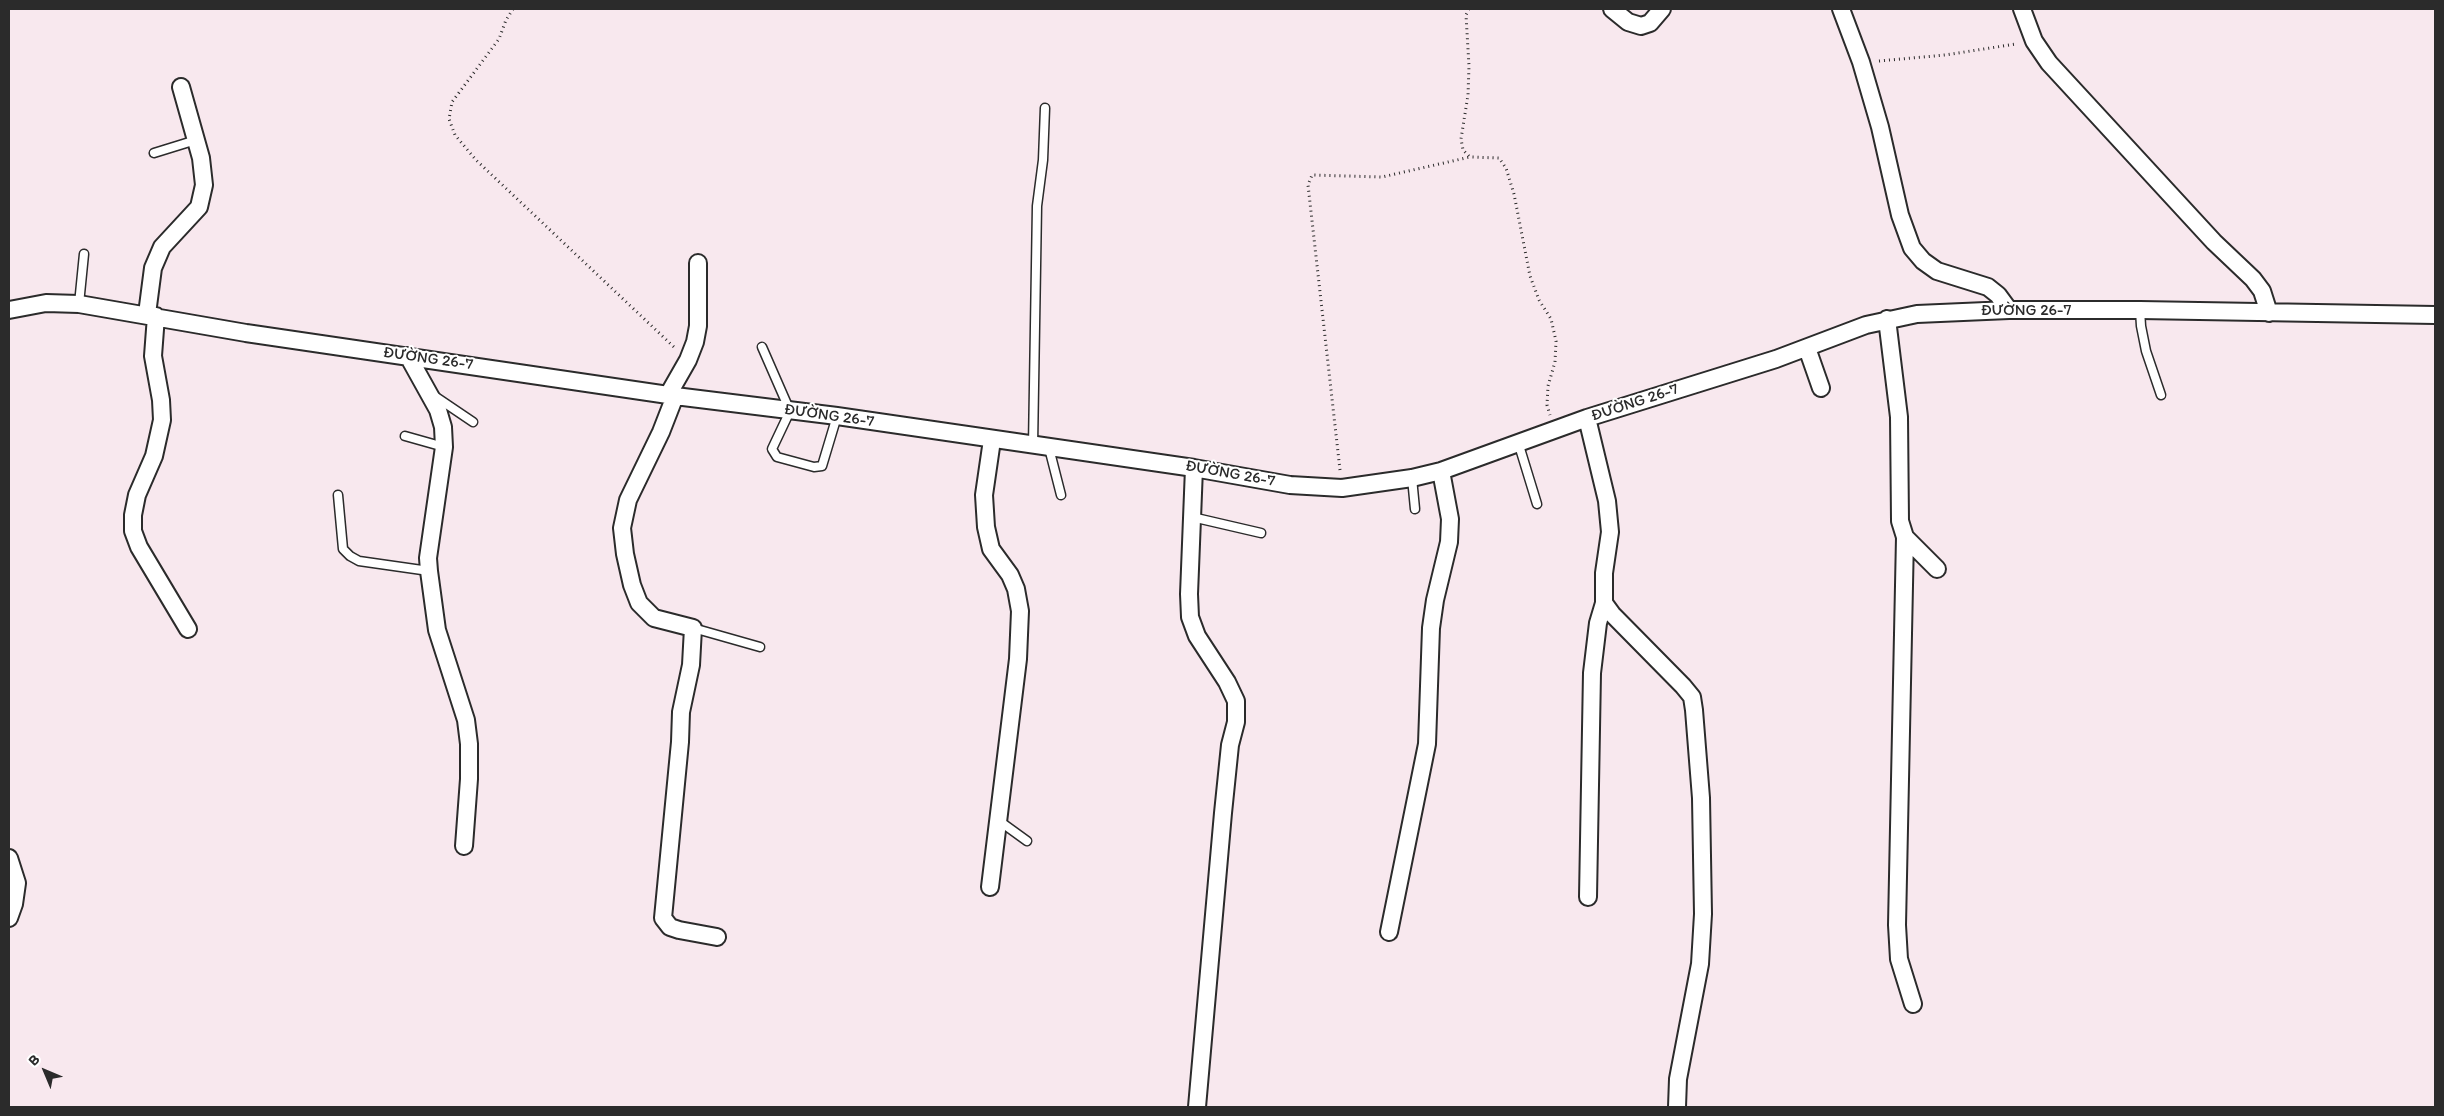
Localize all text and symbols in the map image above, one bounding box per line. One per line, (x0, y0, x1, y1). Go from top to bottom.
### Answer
street label: ĐƯỜNG 26-7 (1981, 301, 2071, 321)
street label: ĐƯỜNG 26-7 (382, 343, 474, 375)
street label: ĐƯỜNG 26-7 (1589, 380, 1681, 426)
street label: ĐƯỜNG 26-7 (783, 400, 875, 432)
street label: ĐƯỜNG 26-7 (1184, 457, 1276, 491)
north arrow (20, 1046, 70, 1096)
text: B (25, 1051, 43, 1069)

